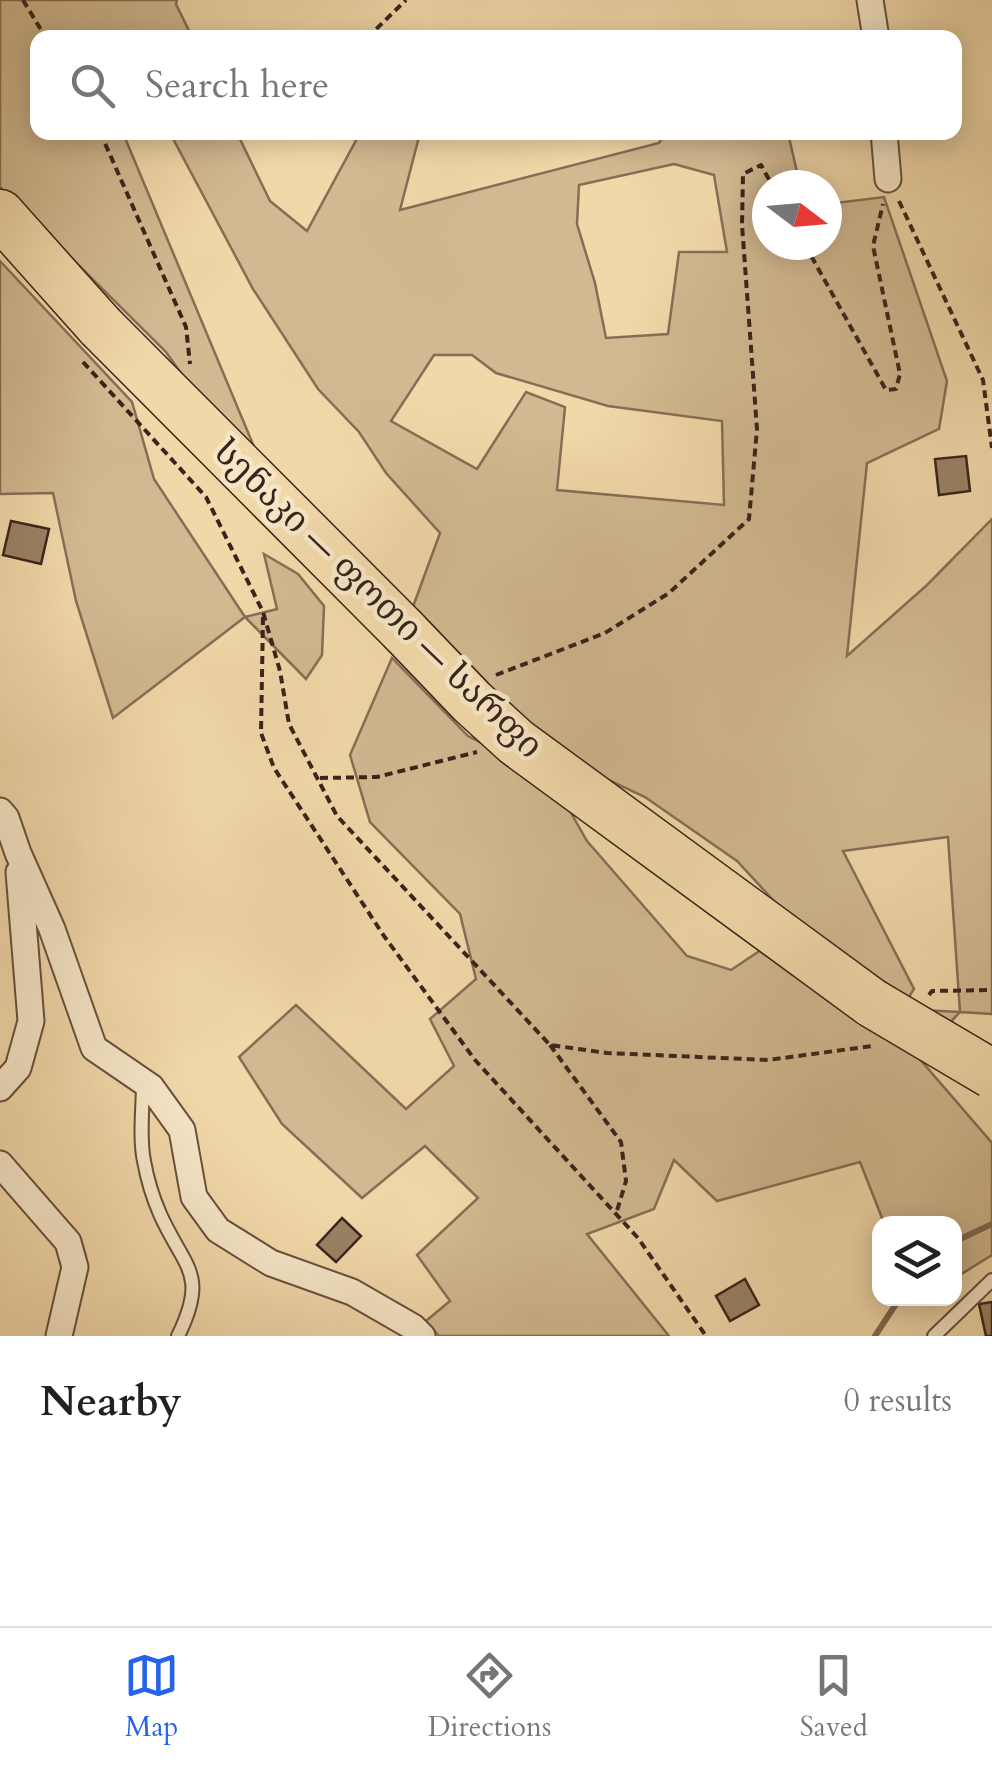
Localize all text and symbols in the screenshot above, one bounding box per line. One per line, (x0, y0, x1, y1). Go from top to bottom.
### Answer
search box (30, 30, 962, 140)
icon: search (65, 58, 120, 113)
text: Search here (145, 59, 329, 111)
north arrow (752, 170, 842, 260)
street label: სენაკი — ფოთი — სარფი (203, 429, 553, 769)
map controls (872, 1216, 962, 1306)
button: layers (872, 1216, 962, 1306)
text: Nearby (40, 1373, 182, 1430)
text: 0 results (844, 1379, 952, 1423)
tab: Map (124, 1648, 179, 1746)
tab: Directions (428, 1648, 551, 1746)
tab: Saved (800, 1648, 868, 1746)

